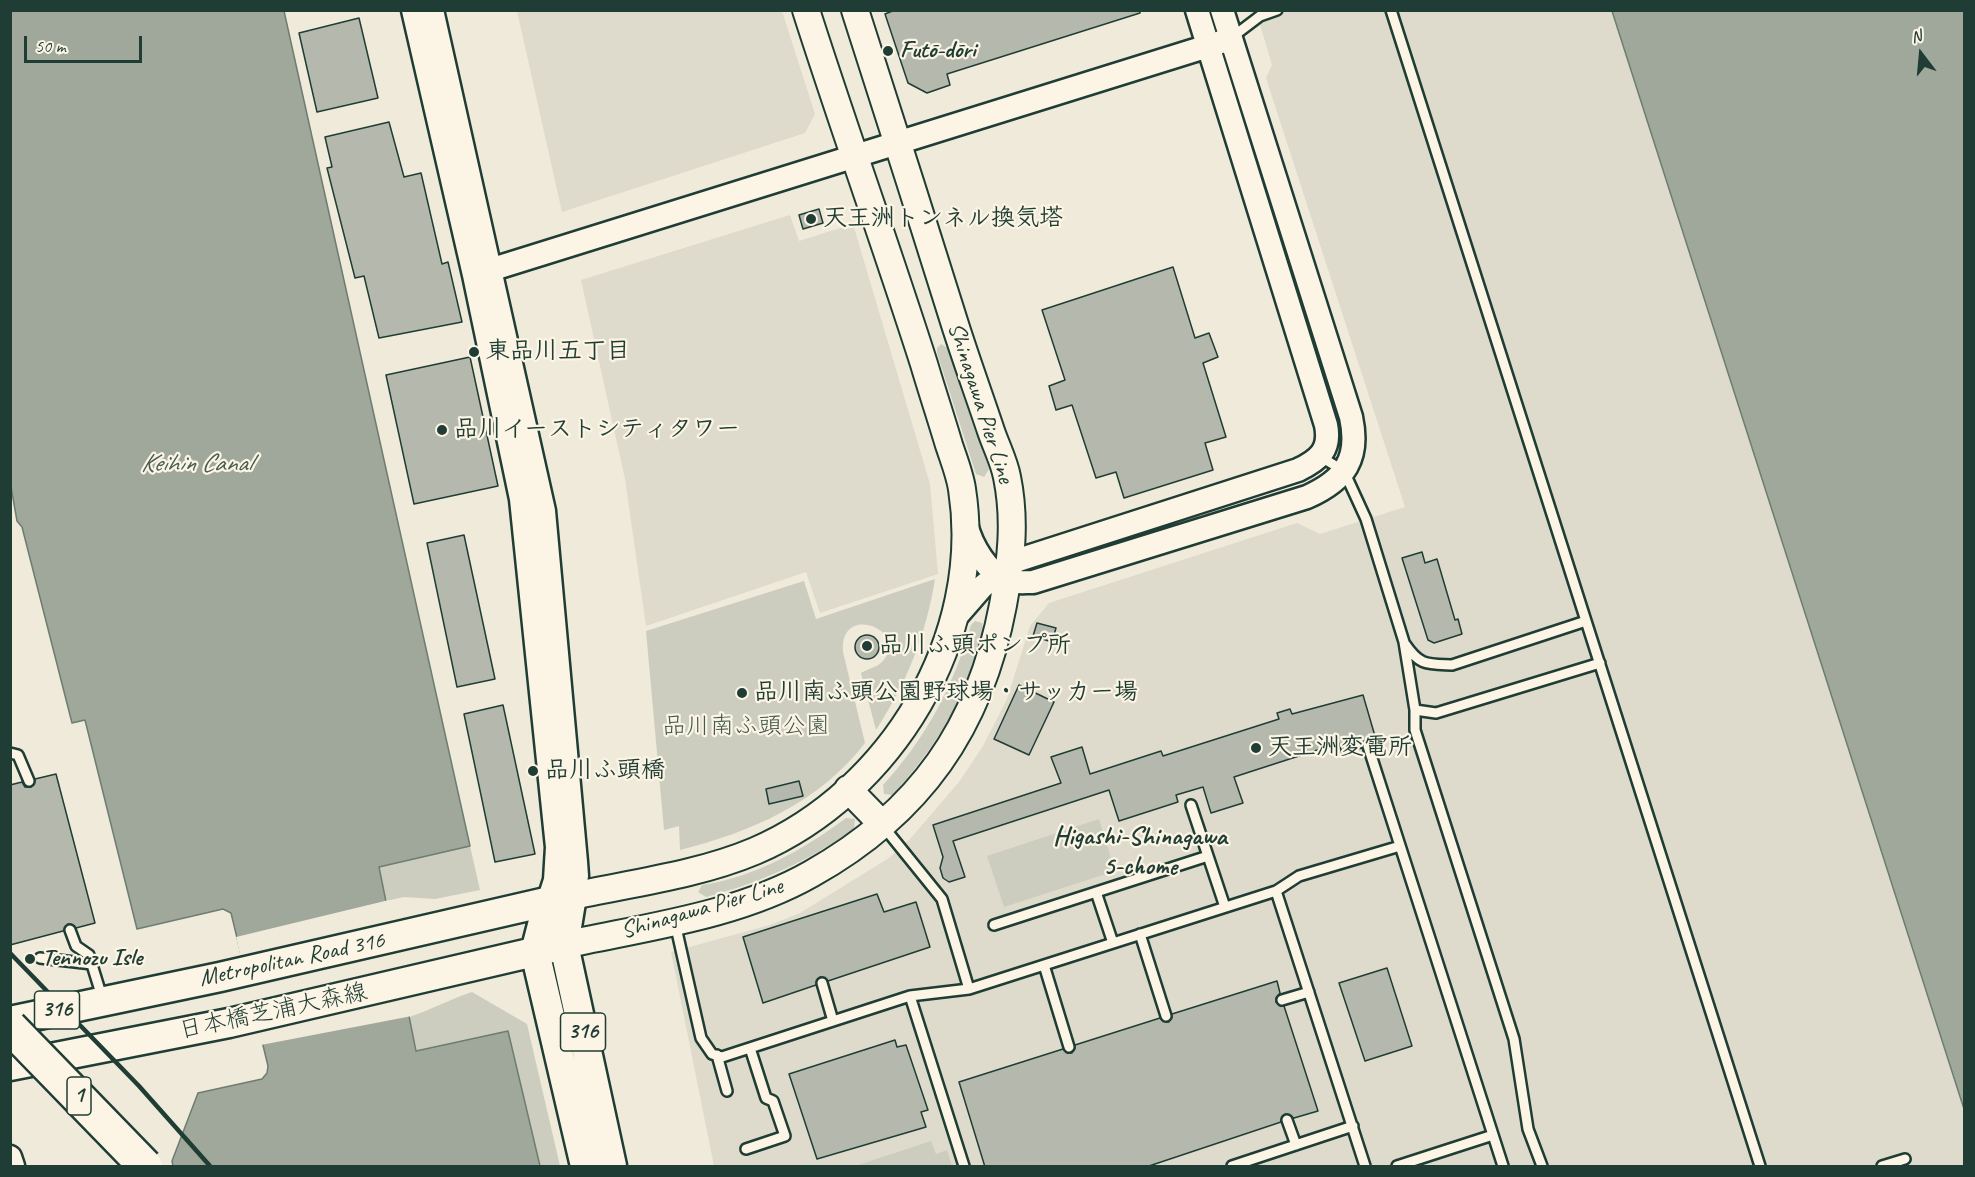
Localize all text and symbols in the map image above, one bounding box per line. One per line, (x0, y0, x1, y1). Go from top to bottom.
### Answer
scale bar (27, 24, 146, 62)
north arrow (1891, 24, 1951, 84)
text: N (1909, 26, 1924, 48)
text: 50 m (35, 35, 66, 57)
place label: Futō-dōri (900, 37, 976, 65)
marker: Futō-dōri (881, 44, 895, 58)
place label: 天王洲トンネル換気塔 (823, 205, 1063, 233)
marker: 天王洲トンネル換気塔 (804, 212, 818, 226)
street label: Shinagawa Pier Line (941, 319, 1019, 487)
place label: 東品川五丁目 (486, 338, 630, 366)
marker: 東品川五丁目 (467, 345, 481, 359)
place label: 品川イーストシティタワー (454, 416, 740, 444)
marker: 品川イーストシティタワー (435, 423, 449, 437)
water label: Keihin Canal (141, 448, 251, 480)
place label: 品川ふ頭ポンプ所 (879, 632, 1071, 660)
marker: 品川ふ頭ポンプ所 (860, 639, 874, 653)
place label: 品川南ふ頭公園野球場・サッカー場 (754, 679, 1138, 707)
marker: 品川南ふ頭公園野球場・サッカー場 (735, 686, 749, 700)
park label: 品川南ふ頭公園 (662, 713, 830, 741)
place label: 天王洲変電所 (1268, 734, 1412, 762)
marker: 天王洲変電所 (1249, 741, 1263, 755)
place label: 品川ふ頭橋 (545, 757, 665, 785)
marker: 品川ふ頭橋 (526, 764, 540, 778)
district label: Higashi-Shinagawa 5-chome (1053, 821, 1227, 882)
street label: Shinagawa Pier Line (618, 872, 786, 946)
street label: Metropolitan Road 316 (197, 926, 387, 994)
place label: Tennozu Isle (42, 945, 142, 973)
marker: Tennozu Isle (23, 952, 37, 966)
street label: 日本橋芝浦大森線 (176, 978, 370, 1046)
road number: 316 (34, 991, 80, 1029)
road number: 316 (560, 1013, 606, 1051)
road number: 1 (67, 1077, 91, 1115)

